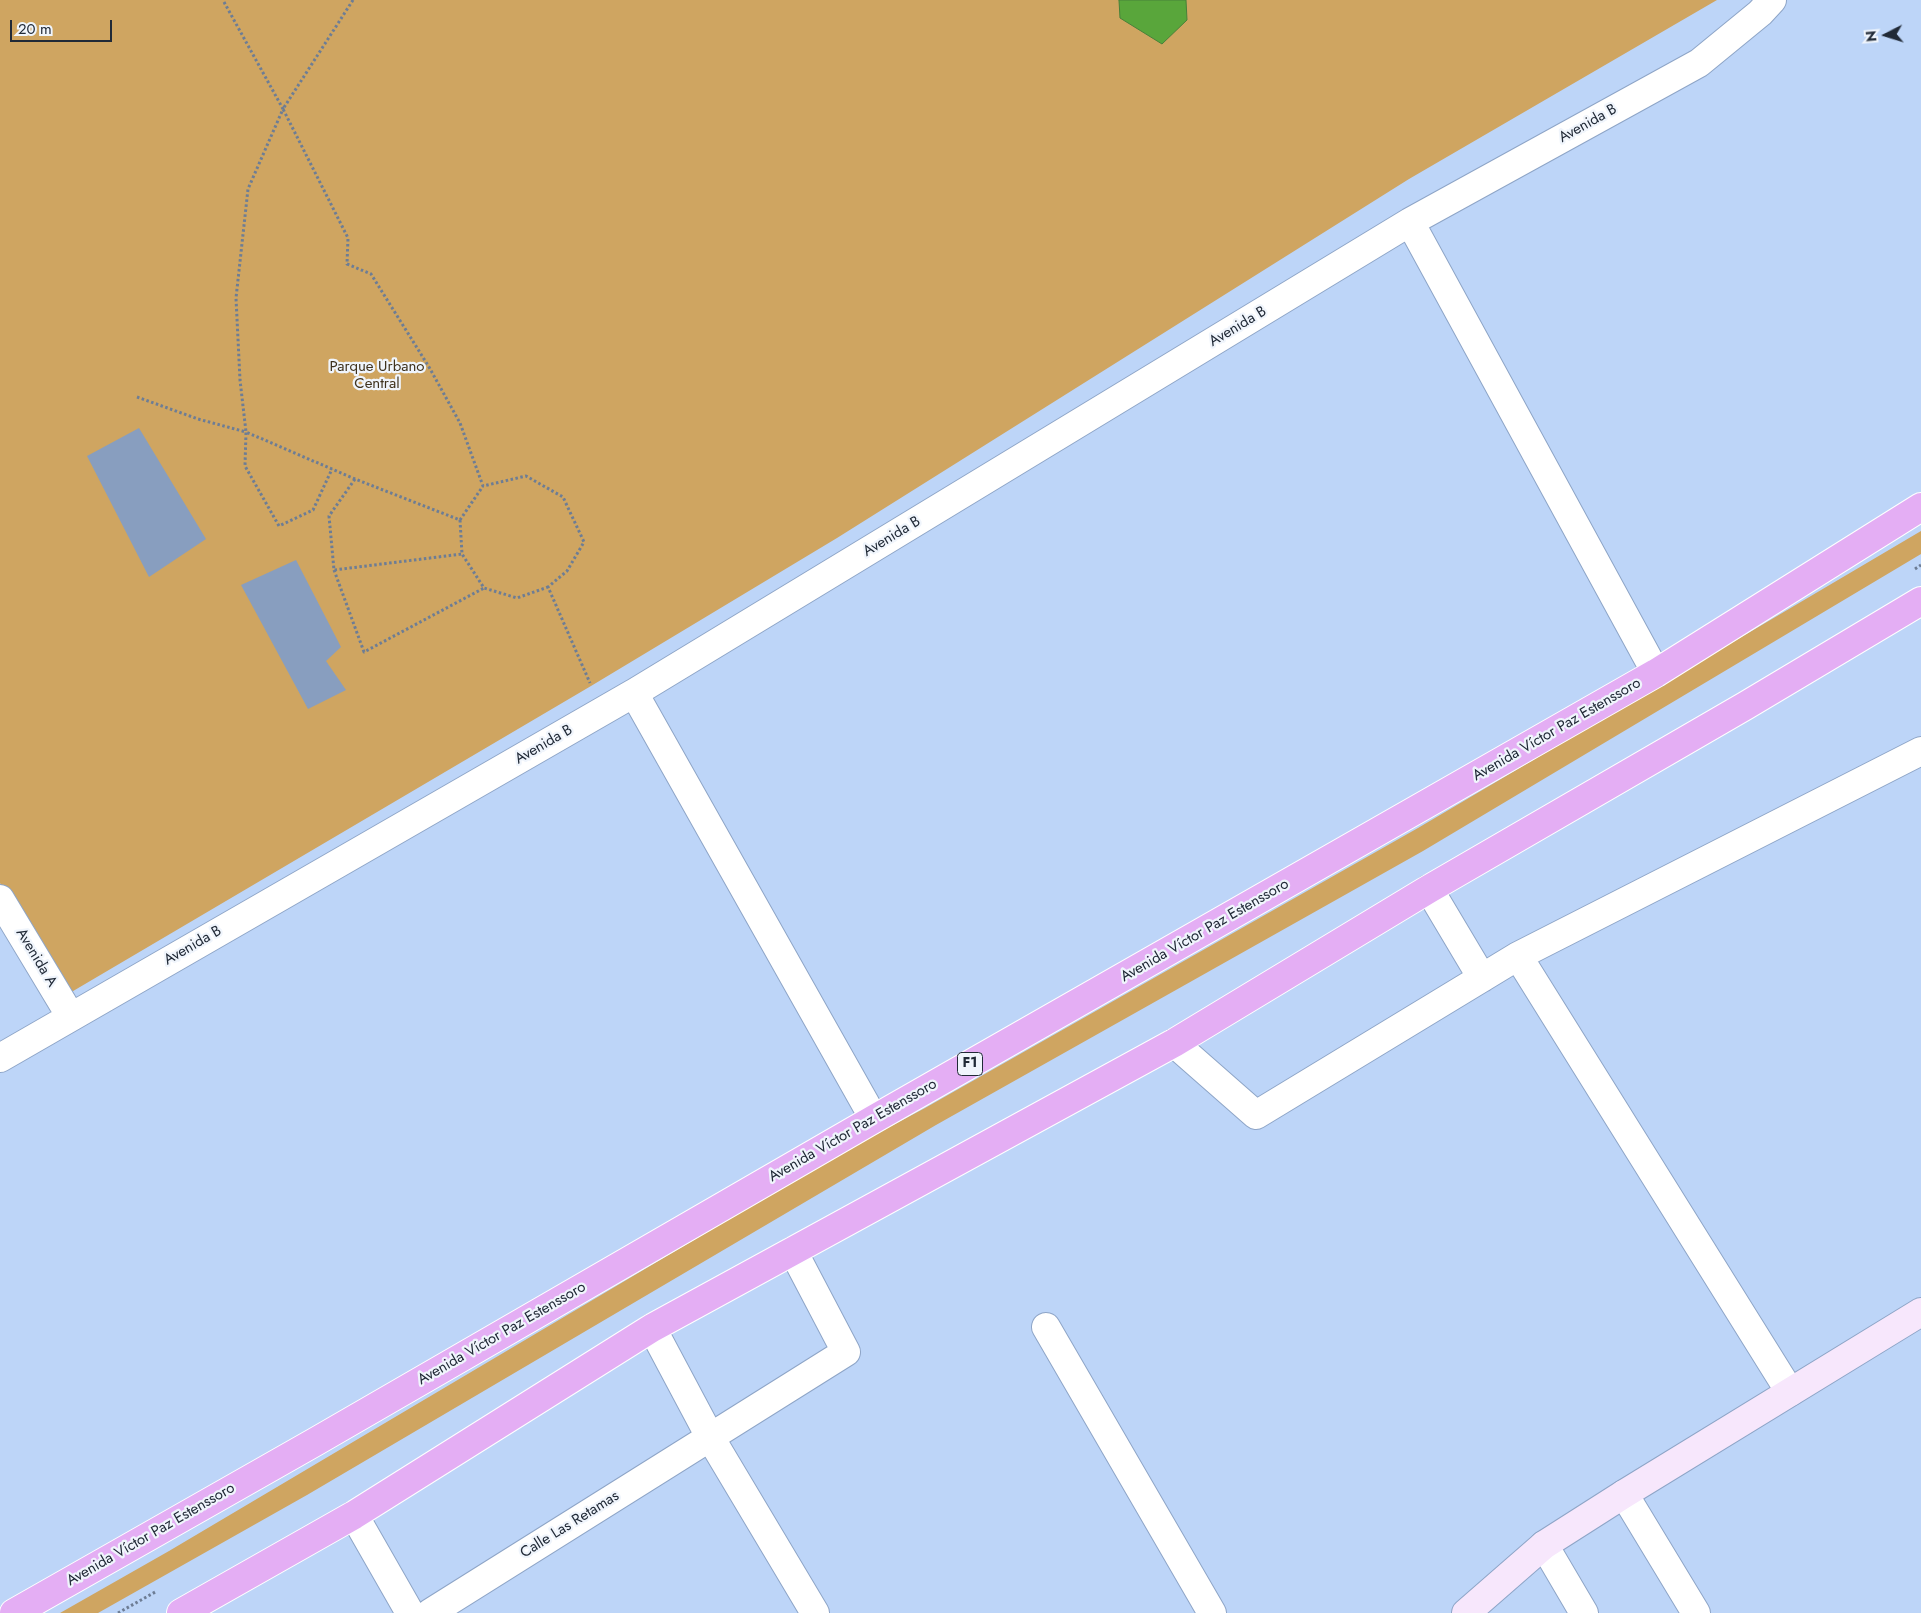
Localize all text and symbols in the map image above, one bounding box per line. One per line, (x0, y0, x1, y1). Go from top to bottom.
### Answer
scale bar (12, 10, 115, 42)
north arrow (1861, 10, 1911, 60)
text: 20 m (18, 18, 52, 40)
text: N (1861, 30, 1882, 43)
street label: Avenida B (1556, 101, 1620, 147)
street label: Avenida B (1206, 303, 1270, 351)
park label: Parque Urbano Central (330, 358, 424, 393)
street label: Avenida B (860, 513, 924, 561)
street label: Avenida Víctor Paz Estenssoro (1470, 674, 1644, 786)
street label: Avenida B (512, 721, 576, 769)
street label: Avenida Víctor Paz Estenssoro (1118, 875, 1292, 987)
street label: Avenida B (161, 922, 225, 970)
street label: Avenida A (11, 925, 61, 991)
road number: F1 (958, 1052, 982, 1076)
street label: Avenida Víctor Paz Estenssoro (766, 1075, 940, 1187)
street label: Avenida Víctor Paz Estenssoro (415, 1278, 589, 1390)
street label: Avenida Víctor Paz Estenssoro (64, 1479, 238, 1591)
street label: Calle Las Retamas (517, 1487, 623, 1563)

